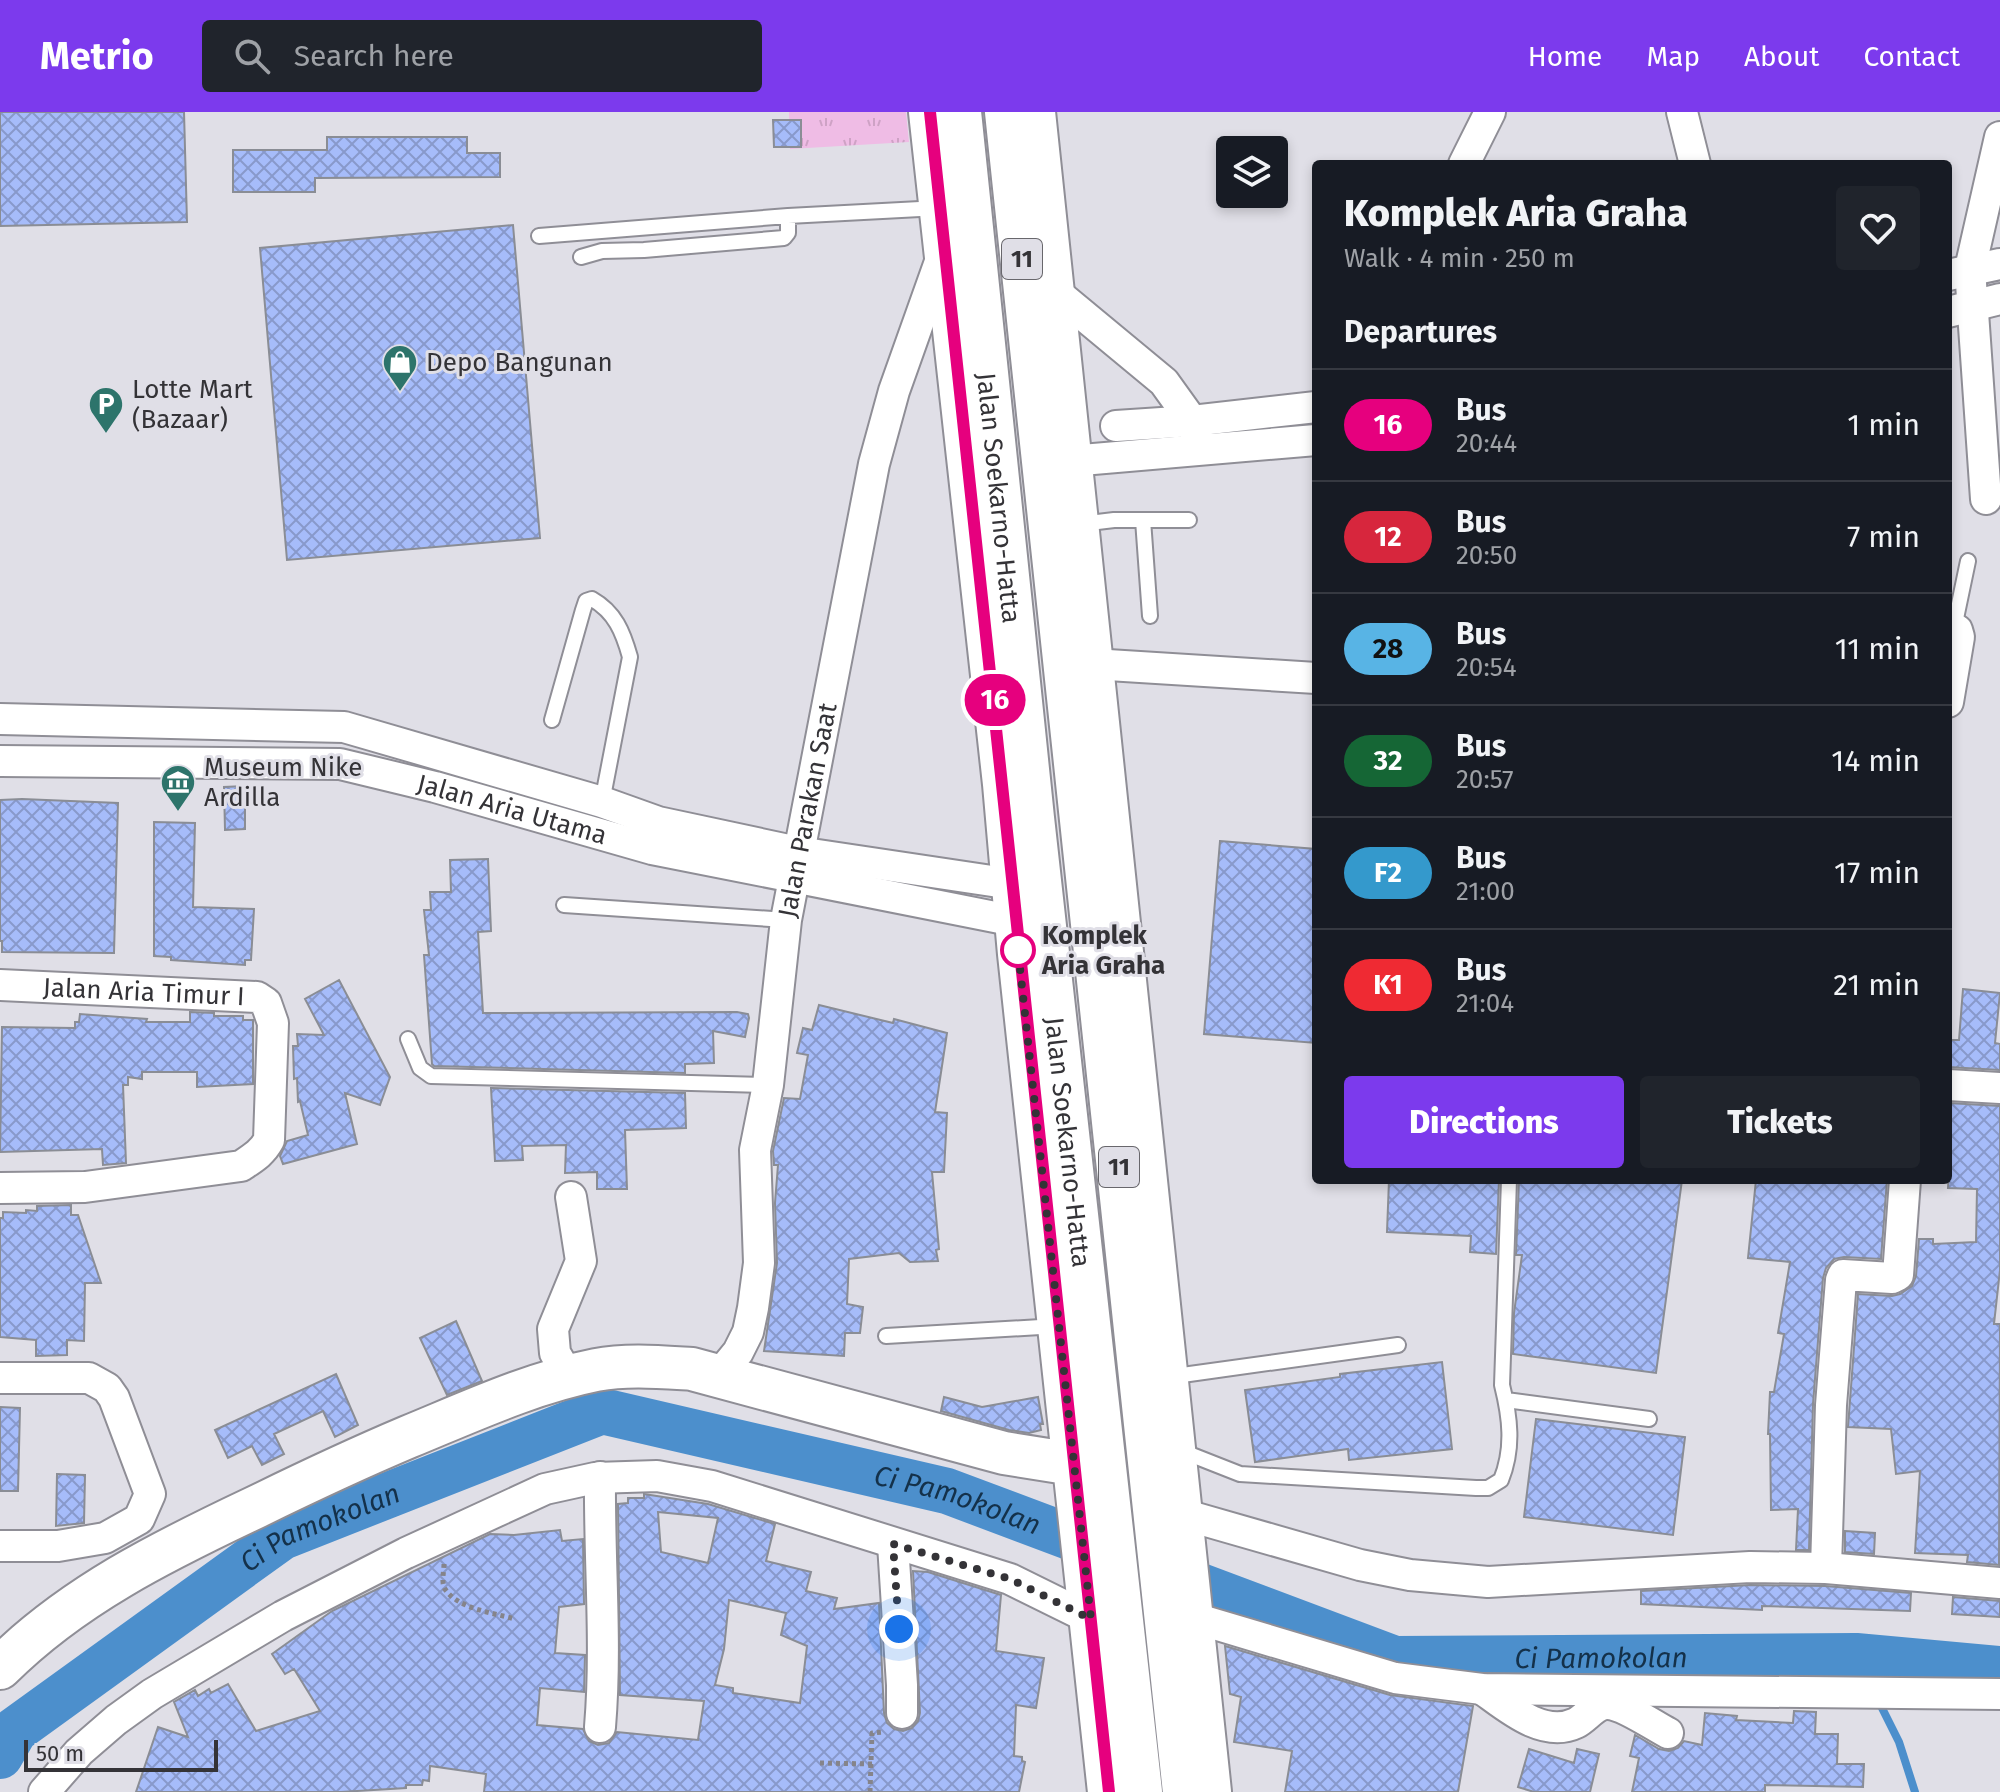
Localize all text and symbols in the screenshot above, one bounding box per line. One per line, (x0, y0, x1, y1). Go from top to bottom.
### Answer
search box (202, 20, 762, 92)
text: Metrio (40, 33, 154, 79)
icon: search (230, 34, 274, 78)
text: Search here (294, 38, 454, 74)
text: Home (1528, 40, 1602, 73)
text: Map (1646, 40, 1700, 73)
text: About (1744, 40, 1819, 73)
text: Contact (1863, 40, 1960, 73)
map controls (1216, 136, 1288, 208)
button: layers (1216, 136, 1288, 208)
button: heart (1836, 186, 1920, 270)
text: Komplek Aria Graha (1344, 190, 1688, 236)
road number: 11 (1002, 239, 1042, 279)
text: Walk · 4 min · 250 m (1344, 243, 1575, 274)
text: Departures (1344, 314, 1497, 350)
shop icon: Depo Bangunan (381, 343, 419, 393)
place label: Depo Bangunan (426, 347, 613, 378)
street label: Jalan Soekarno-Hatta (971, 371, 1027, 625)
place label: Lotte Mart (Bazaar) (132, 374, 253, 435)
parking icon: Lotte Mart (Bazaar) (87, 385, 125, 435)
text: Bus (1456, 392, 1506, 428)
text: 1 min (1847, 407, 1920, 443)
text: 16 (1374, 408, 1402, 441)
text: 20:44 (1456, 428, 1517, 459)
text: Bus (1456, 504, 1506, 540)
text: 7 min (1847, 519, 1920, 555)
text: 12 (1374, 520, 1402, 553)
text: 20:50 (1456, 540, 1517, 571)
text: Bus (1456, 616, 1506, 652)
text: 11 min (1835, 631, 1920, 667)
text: 28 (1373, 632, 1403, 665)
text: 20:54 (1456, 652, 1517, 683)
line badge: 16 (959, 674, 1031, 726)
text: 16 (981, 683, 1009, 716)
street label: Jalan Parakan Saat (771, 700, 843, 920)
text: Bus (1456, 728, 1506, 764)
text: 14 min (1831, 743, 1920, 779)
text: 32 (1374, 744, 1402, 777)
place label: Museum Nike Ardilla (204, 752, 362, 813)
museum icon: Museum Nike Ardilla (159, 763, 197, 813)
text: 20:57 (1456, 764, 1514, 795)
street label: Jalan Aria Utama (414, 768, 611, 851)
text: Bus (1456, 840, 1506, 876)
text: 17 min (1834, 855, 1920, 891)
text: F2 (1374, 856, 1402, 889)
text: 21:00 (1456, 876, 1515, 907)
place label: Komplek Aria Graha (1041, 920, 1165, 981)
marker: Komplek Aria Graha (1001, 933, 1035, 967)
text: Bus (1456, 952, 1506, 988)
text: 21 min (1833, 967, 1920, 1003)
text: K1 (1373, 968, 1403, 1001)
street label: Jalan Aria Timur I (42, 972, 245, 1012)
text: 21:04 (1456, 988, 1514, 1019)
street label: Jalan Soekarno-Hatta (1039, 1015, 1097, 1269)
button: Directions (1344, 1076, 1624, 1168)
button: Tickets (1640, 1076, 1920, 1168)
road number: 11 (1099, 1147, 1139, 1187)
water label: Ci Pamokolan (871, 1458, 1046, 1541)
water label: Ci Pamokolan (233, 1476, 405, 1579)
your location (879, 1609, 919, 1649)
water label: Ci Pamokolan (1514, 1641, 1688, 1675)
scale bar (24, 1736, 218, 1772)
text: 50 m (36, 1740, 84, 1767)

